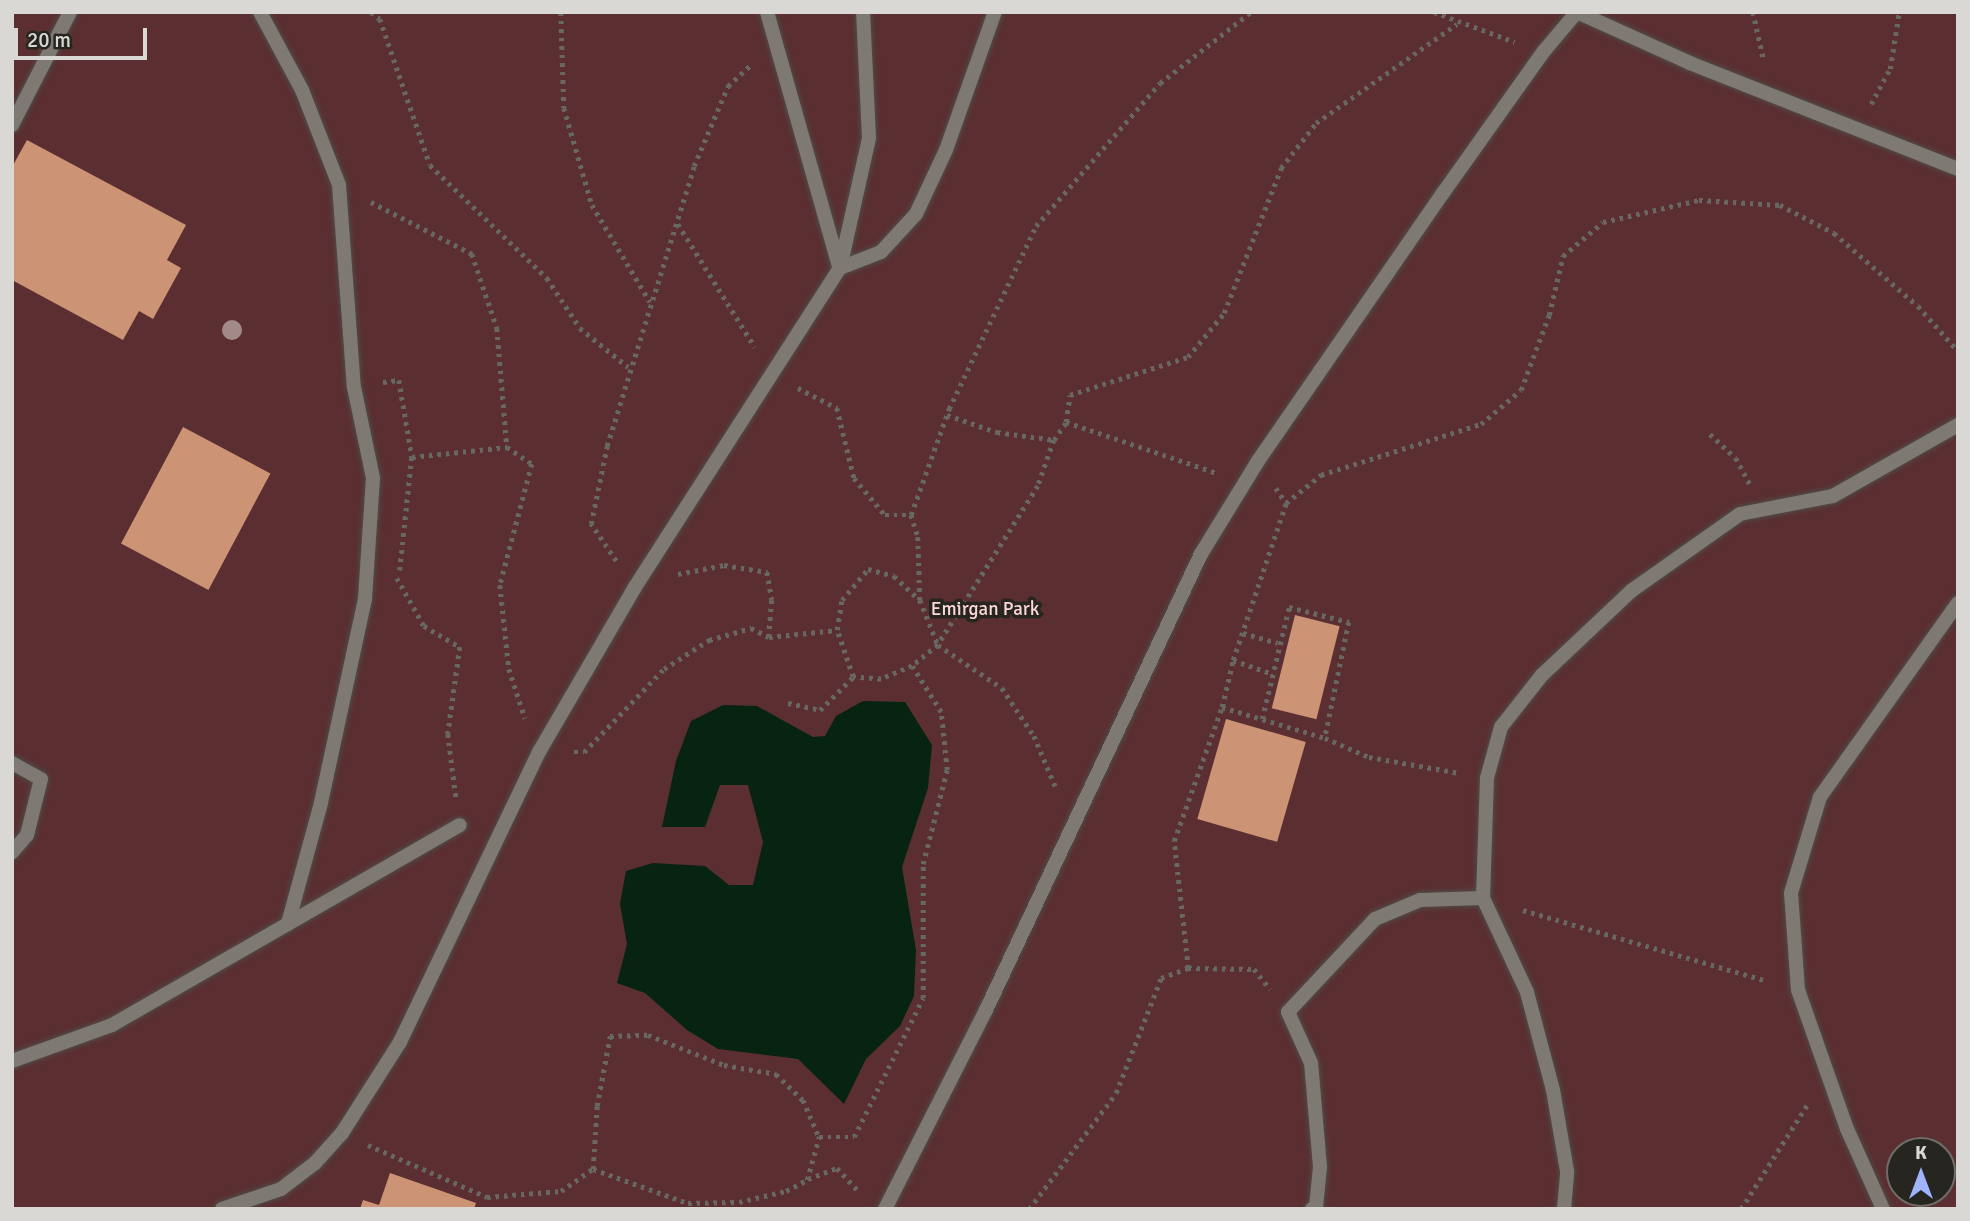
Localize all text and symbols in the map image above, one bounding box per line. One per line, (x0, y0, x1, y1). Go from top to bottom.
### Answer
scale bar (18, 14, 150, 58)
text: 20 m (27, 27, 71, 53)
park label: Emirgan Park (931, 599, 1039, 621)
north arrow (1886, 1137, 1956, 1207)
text: K (1915, 1141, 1927, 1165)

